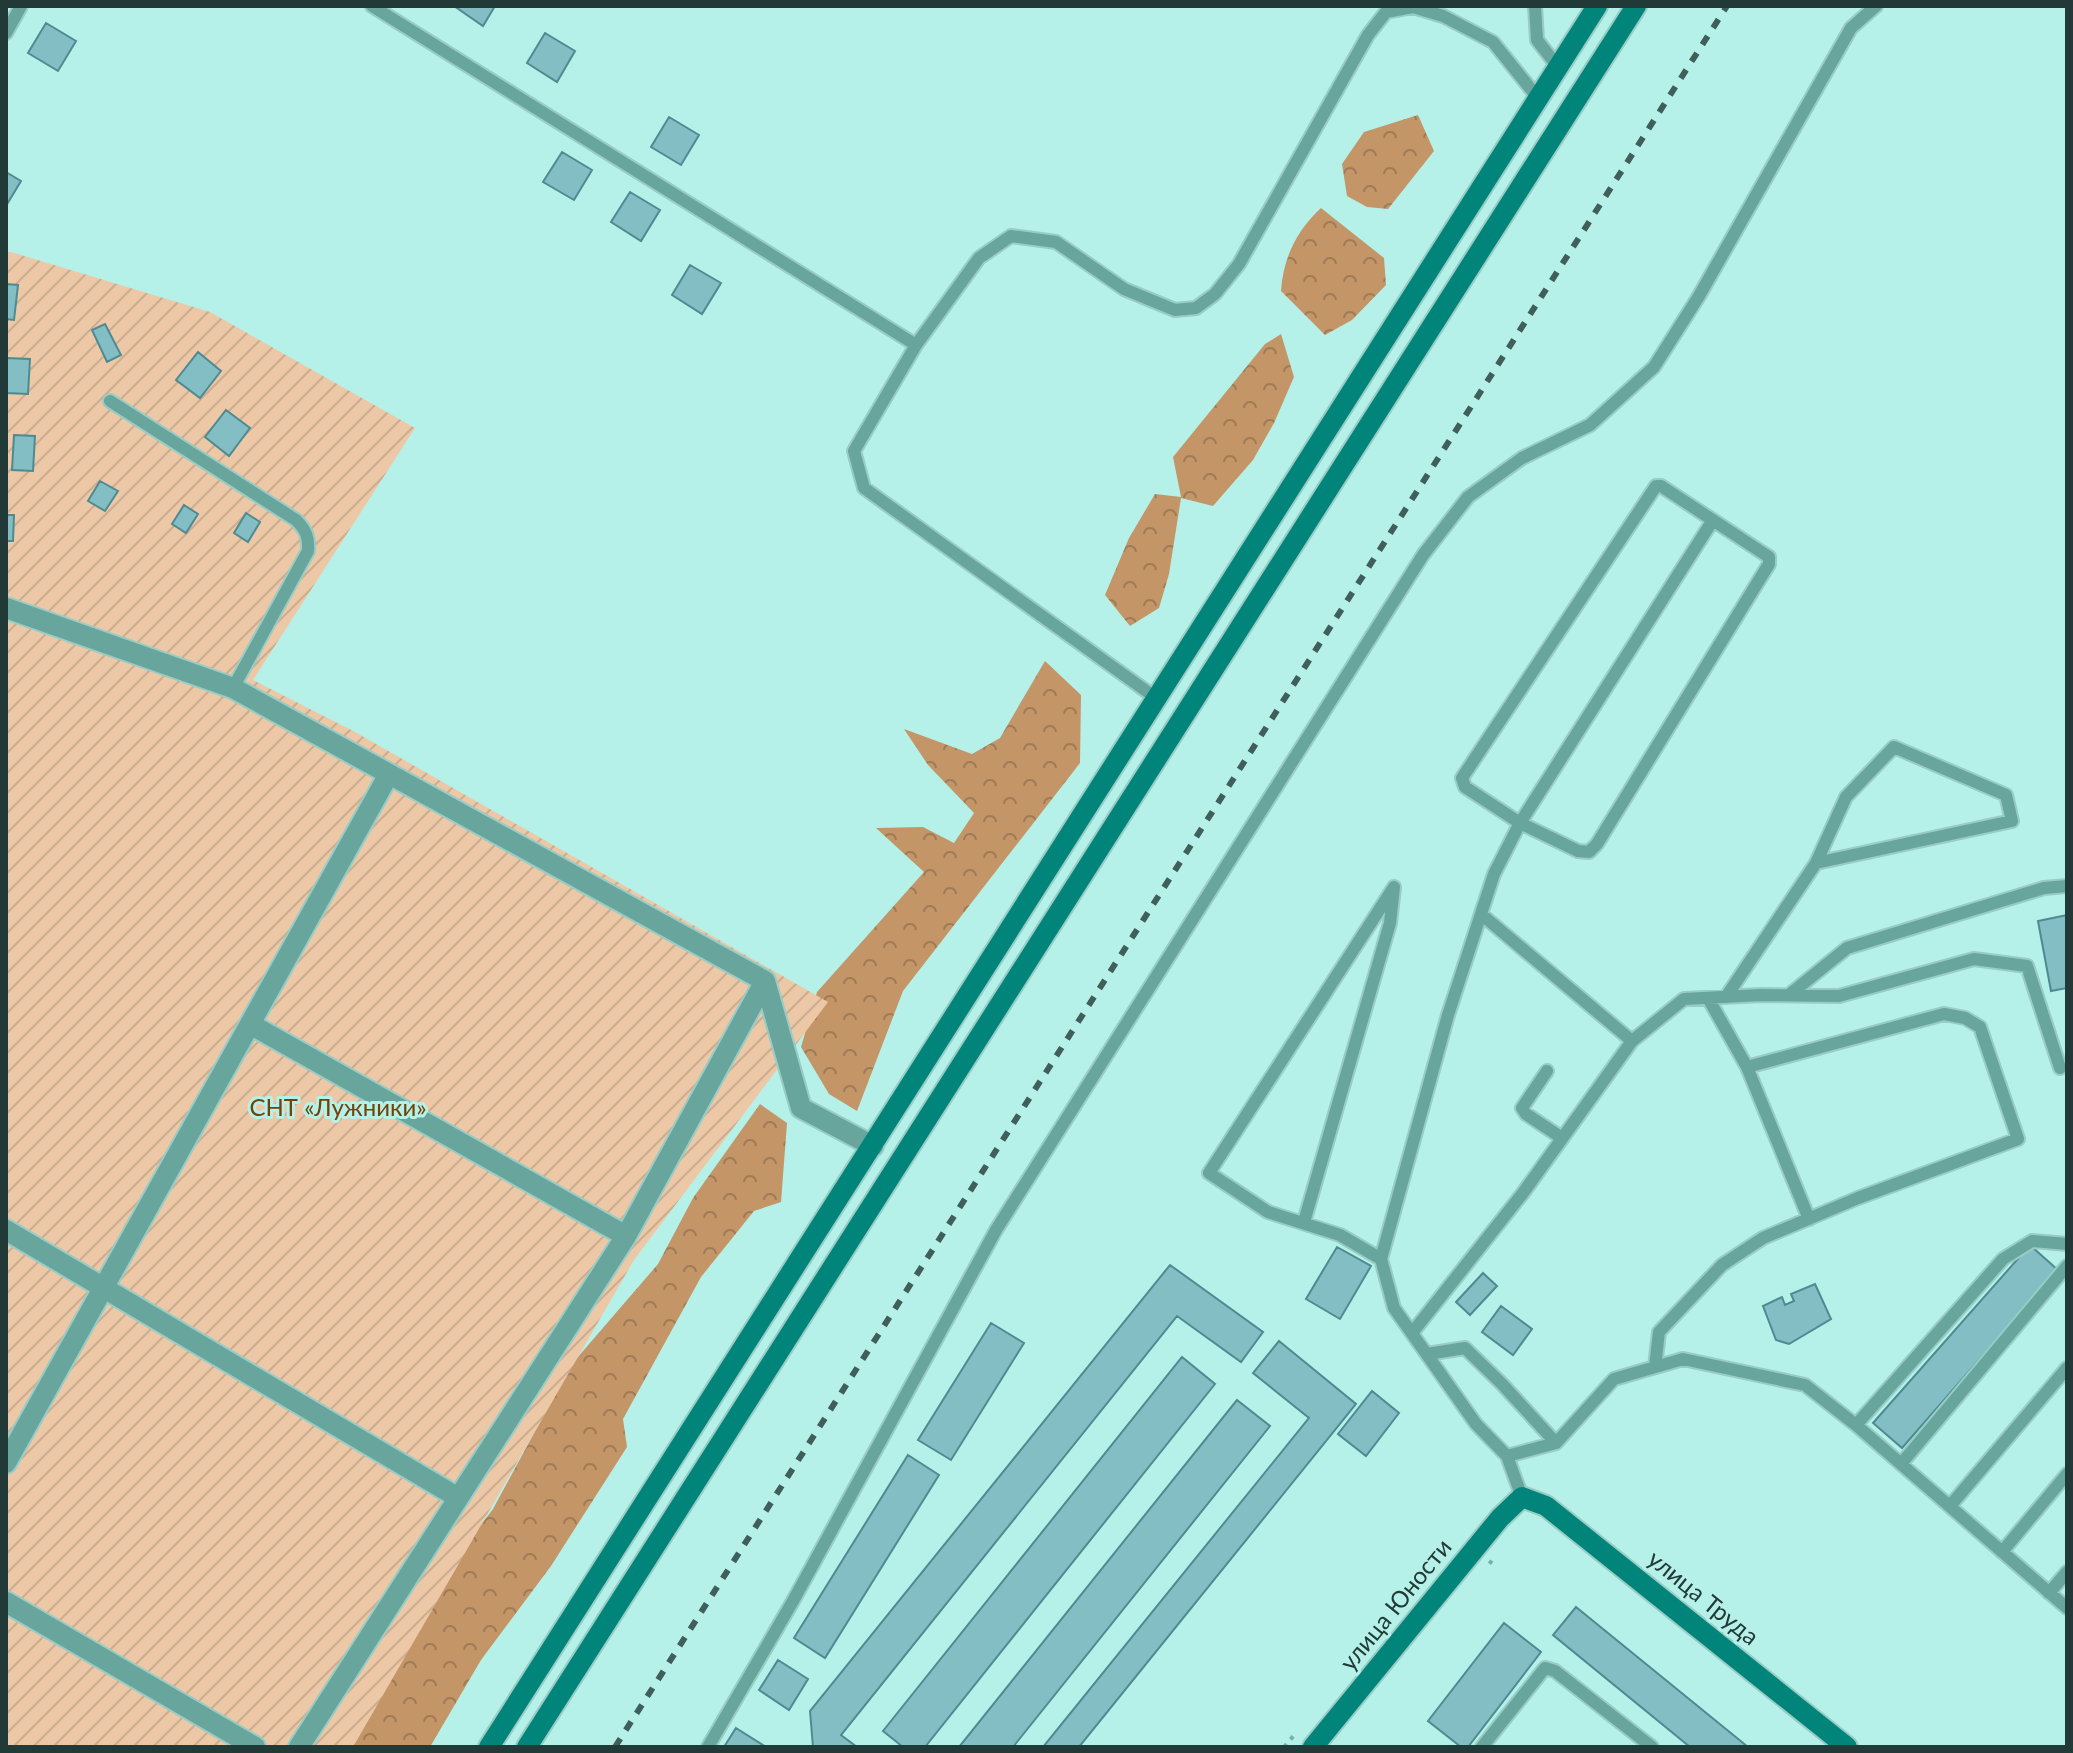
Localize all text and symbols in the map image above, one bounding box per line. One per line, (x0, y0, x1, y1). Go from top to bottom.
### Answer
park label: СНТ «Лужники» (249, 1092, 427, 1121)
street label: улица Юности (1333, 1532, 1457, 1676)
street label: улица Труда (1643, 1543, 1765, 1650)

